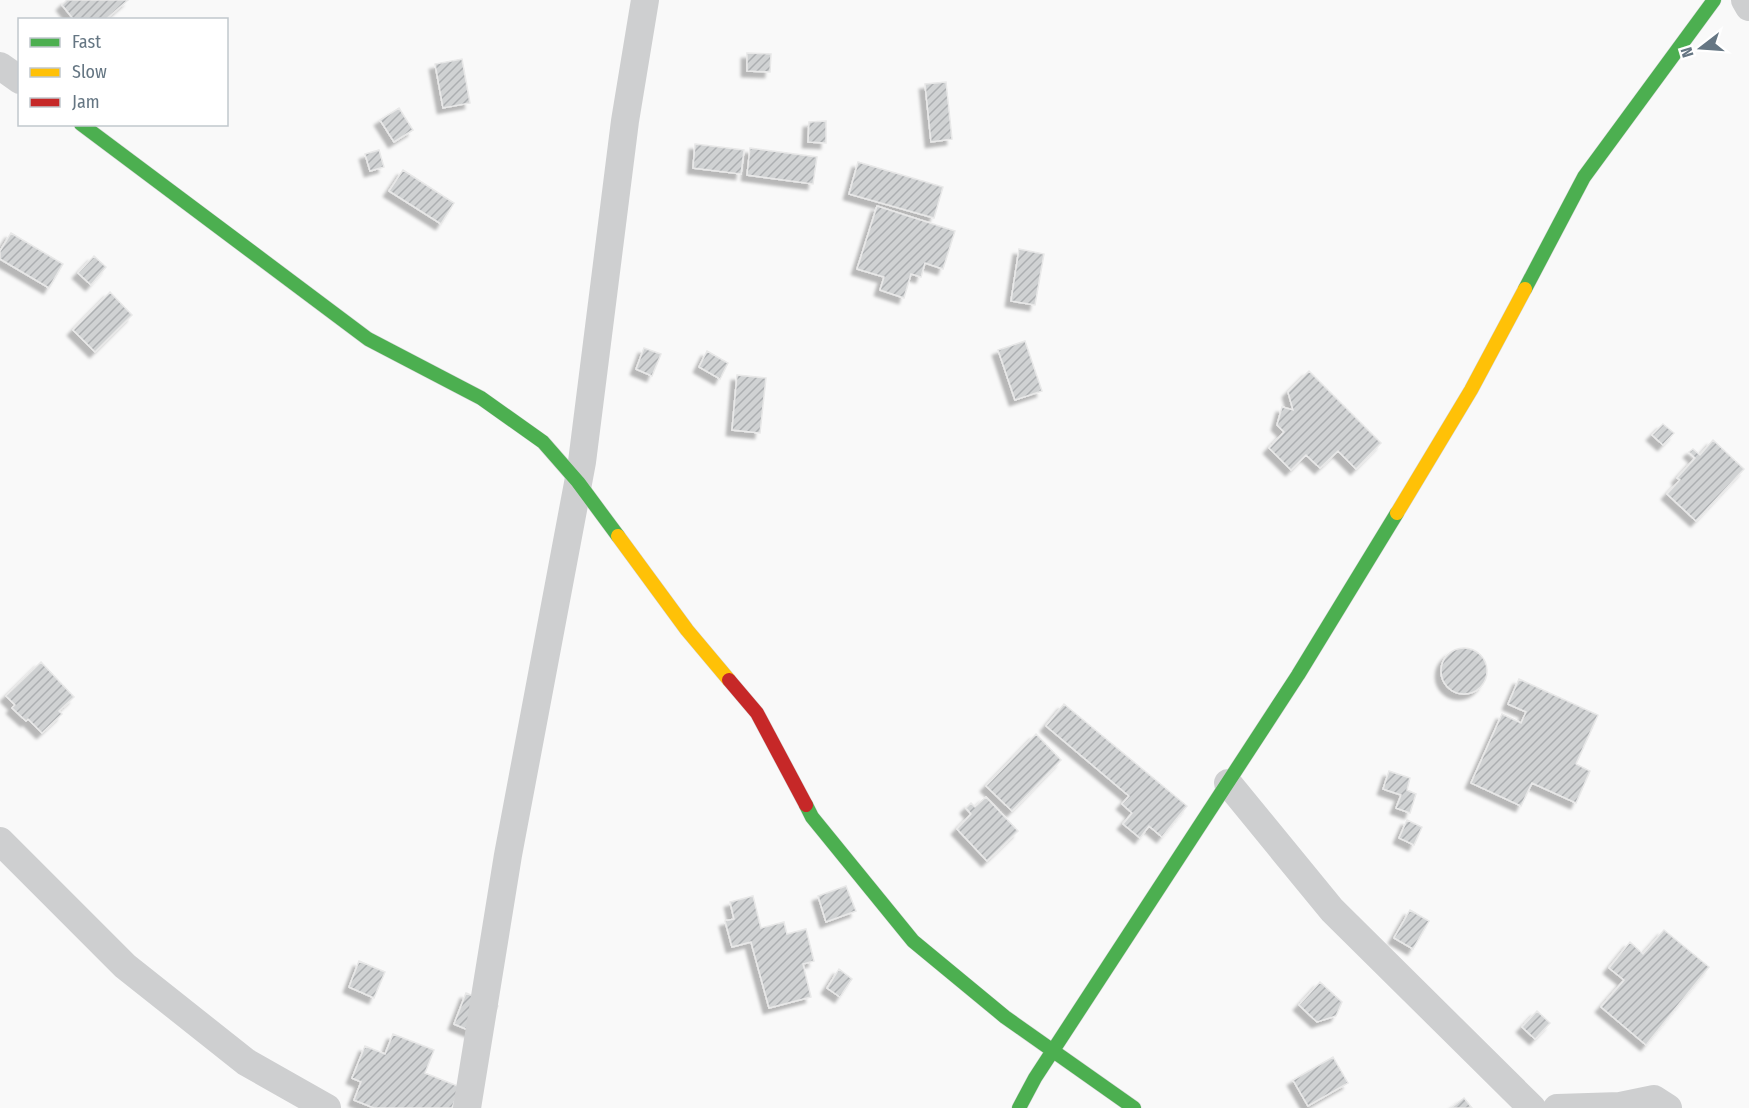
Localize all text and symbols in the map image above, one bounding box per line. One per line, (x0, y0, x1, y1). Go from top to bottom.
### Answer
legend (18, 18, 228, 126)
north arrow (1671, 18, 1731, 78)
text: Fast (72, 31, 101, 53)
text: N (1677, 45, 1698, 60)
text: Slow (72, 61, 107, 83)
text: Jam (72, 91, 100, 113)

